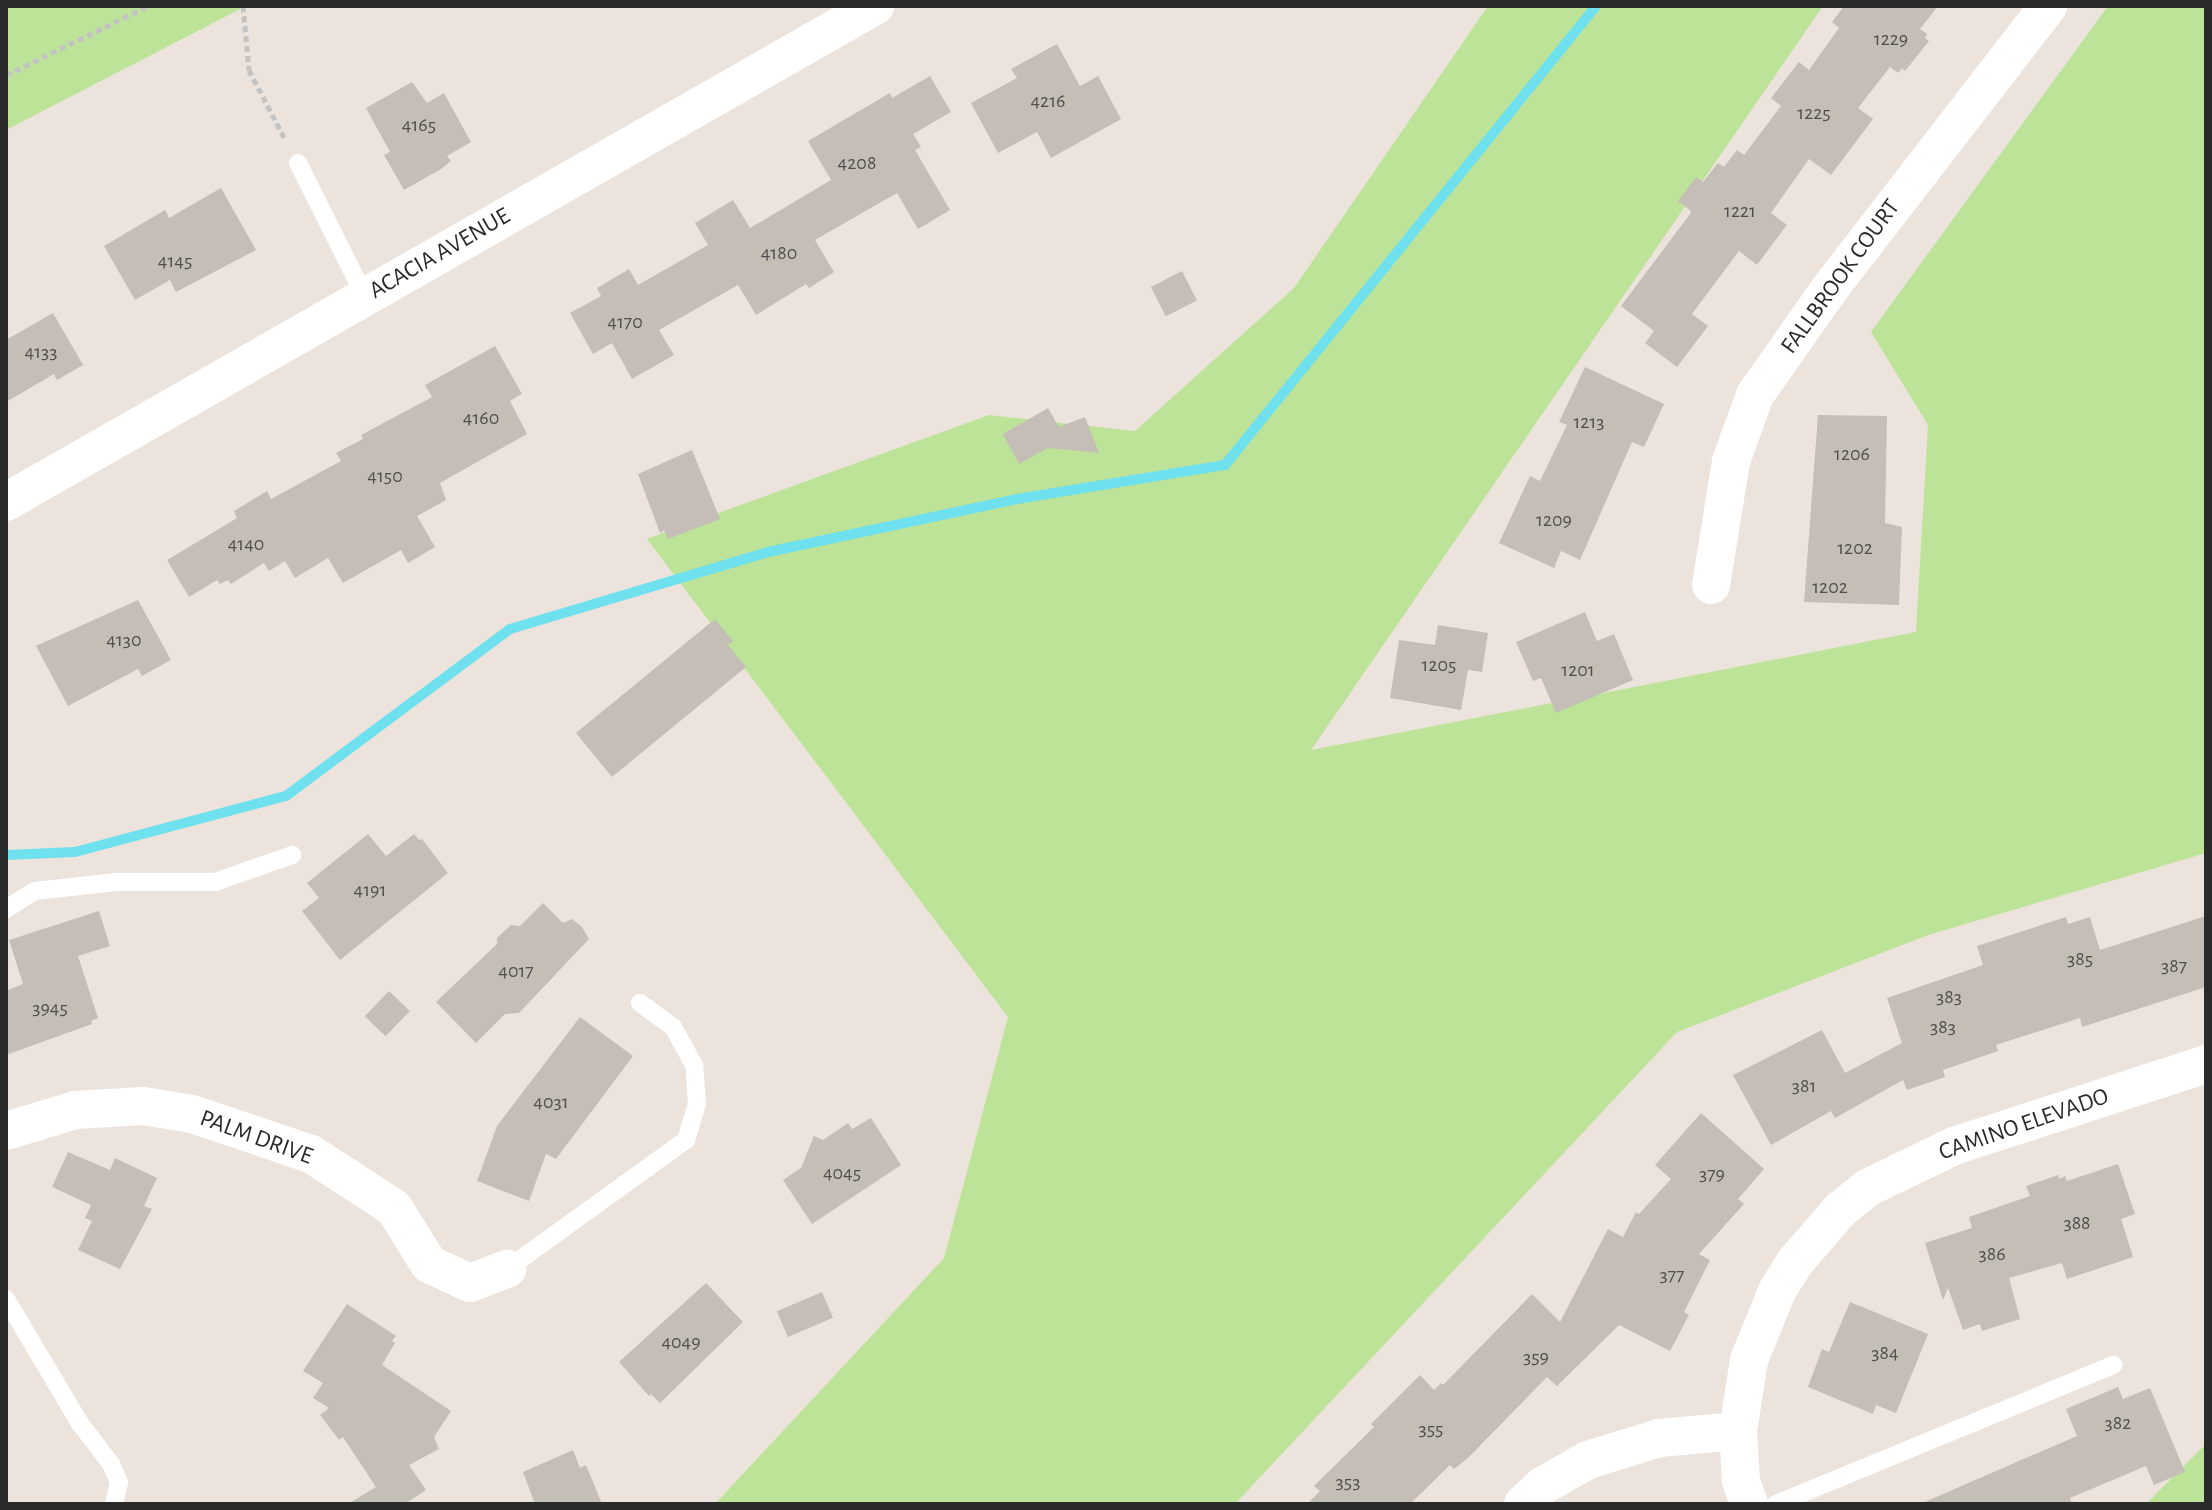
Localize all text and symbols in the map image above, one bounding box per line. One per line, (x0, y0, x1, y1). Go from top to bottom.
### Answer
house number: 1229 (1874, 27, 1908, 51)
house number: 4216 (1031, 89, 1065, 113)
house number: 1225 (1797, 101, 1831, 125)
house number: 4165 (402, 113, 436, 137)
house number: 4208 (838, 151, 876, 175)
street label: FALLBROOK COURT (1775, 194, 1907, 360)
house number: 1221 (1724, 199, 1756, 223)
street label: ACACIA AVENUE (365, 202, 515, 306)
house number: 4180 (761, 241, 797, 265)
house number: 4145 (158, 249, 192, 273)
house number: 4170 (607, 310, 643, 334)
house number: 4133 (25, 340, 57, 364)
house number: 4160 (463, 406, 499, 430)
house number: 1213 (1573, 410, 1605, 434)
house number: 1206 (1834, 442, 1870, 466)
house number: 4150 (367, 464, 403, 488)
house number: 1209 (1536, 508, 1572, 532)
house number: 4140 (228, 532, 264, 556)
house number: 1202 (1837, 536, 1873, 560)
house number: 1202 (1812, 575, 1848, 599)
house number: 4130 (106, 628, 142, 652)
house number: 1205 (1422, 653, 1456, 677)
house number: 1201 (1561, 658, 1595, 682)
house number: 4191 (354, 878, 386, 902)
house number: 385 (2067, 947, 2093, 971)
house number: 387 (2161, 954, 2187, 978)
house number: 4017 (498, 959, 534, 983)
house number: 383 (1936, 985, 1962, 1009)
house number: 3945 (32, 996, 68, 1020)
house number: 383 (1930, 1015, 1956, 1039)
house number: 381 (1792, 1074, 1816, 1098)
street label: CAMINO ELEVADO (1935, 1082, 2113, 1168)
house number: 4031 (533, 1090, 569, 1114)
street label: PALM DRIVE (196, 1104, 316, 1172)
house number: 4045 (823, 1161, 861, 1185)
house number: 379 (1699, 1162, 1725, 1186)
house number: 388 (2063, 1211, 2091, 1235)
house number: 386 (1978, 1242, 2006, 1266)
house number: 377 (1660, 1263, 1684, 1287)
house number: 4049 (661, 1330, 701, 1354)
house number: 384 (1871, 1341, 1899, 1365)
house number: 359 (1523, 1345, 1549, 1369)
house number: 382 (2105, 1411, 2131, 1435)
house number: 355 (1419, 1417, 1443, 1441)
house number: 353 (1336, 1470, 1360, 1494)

